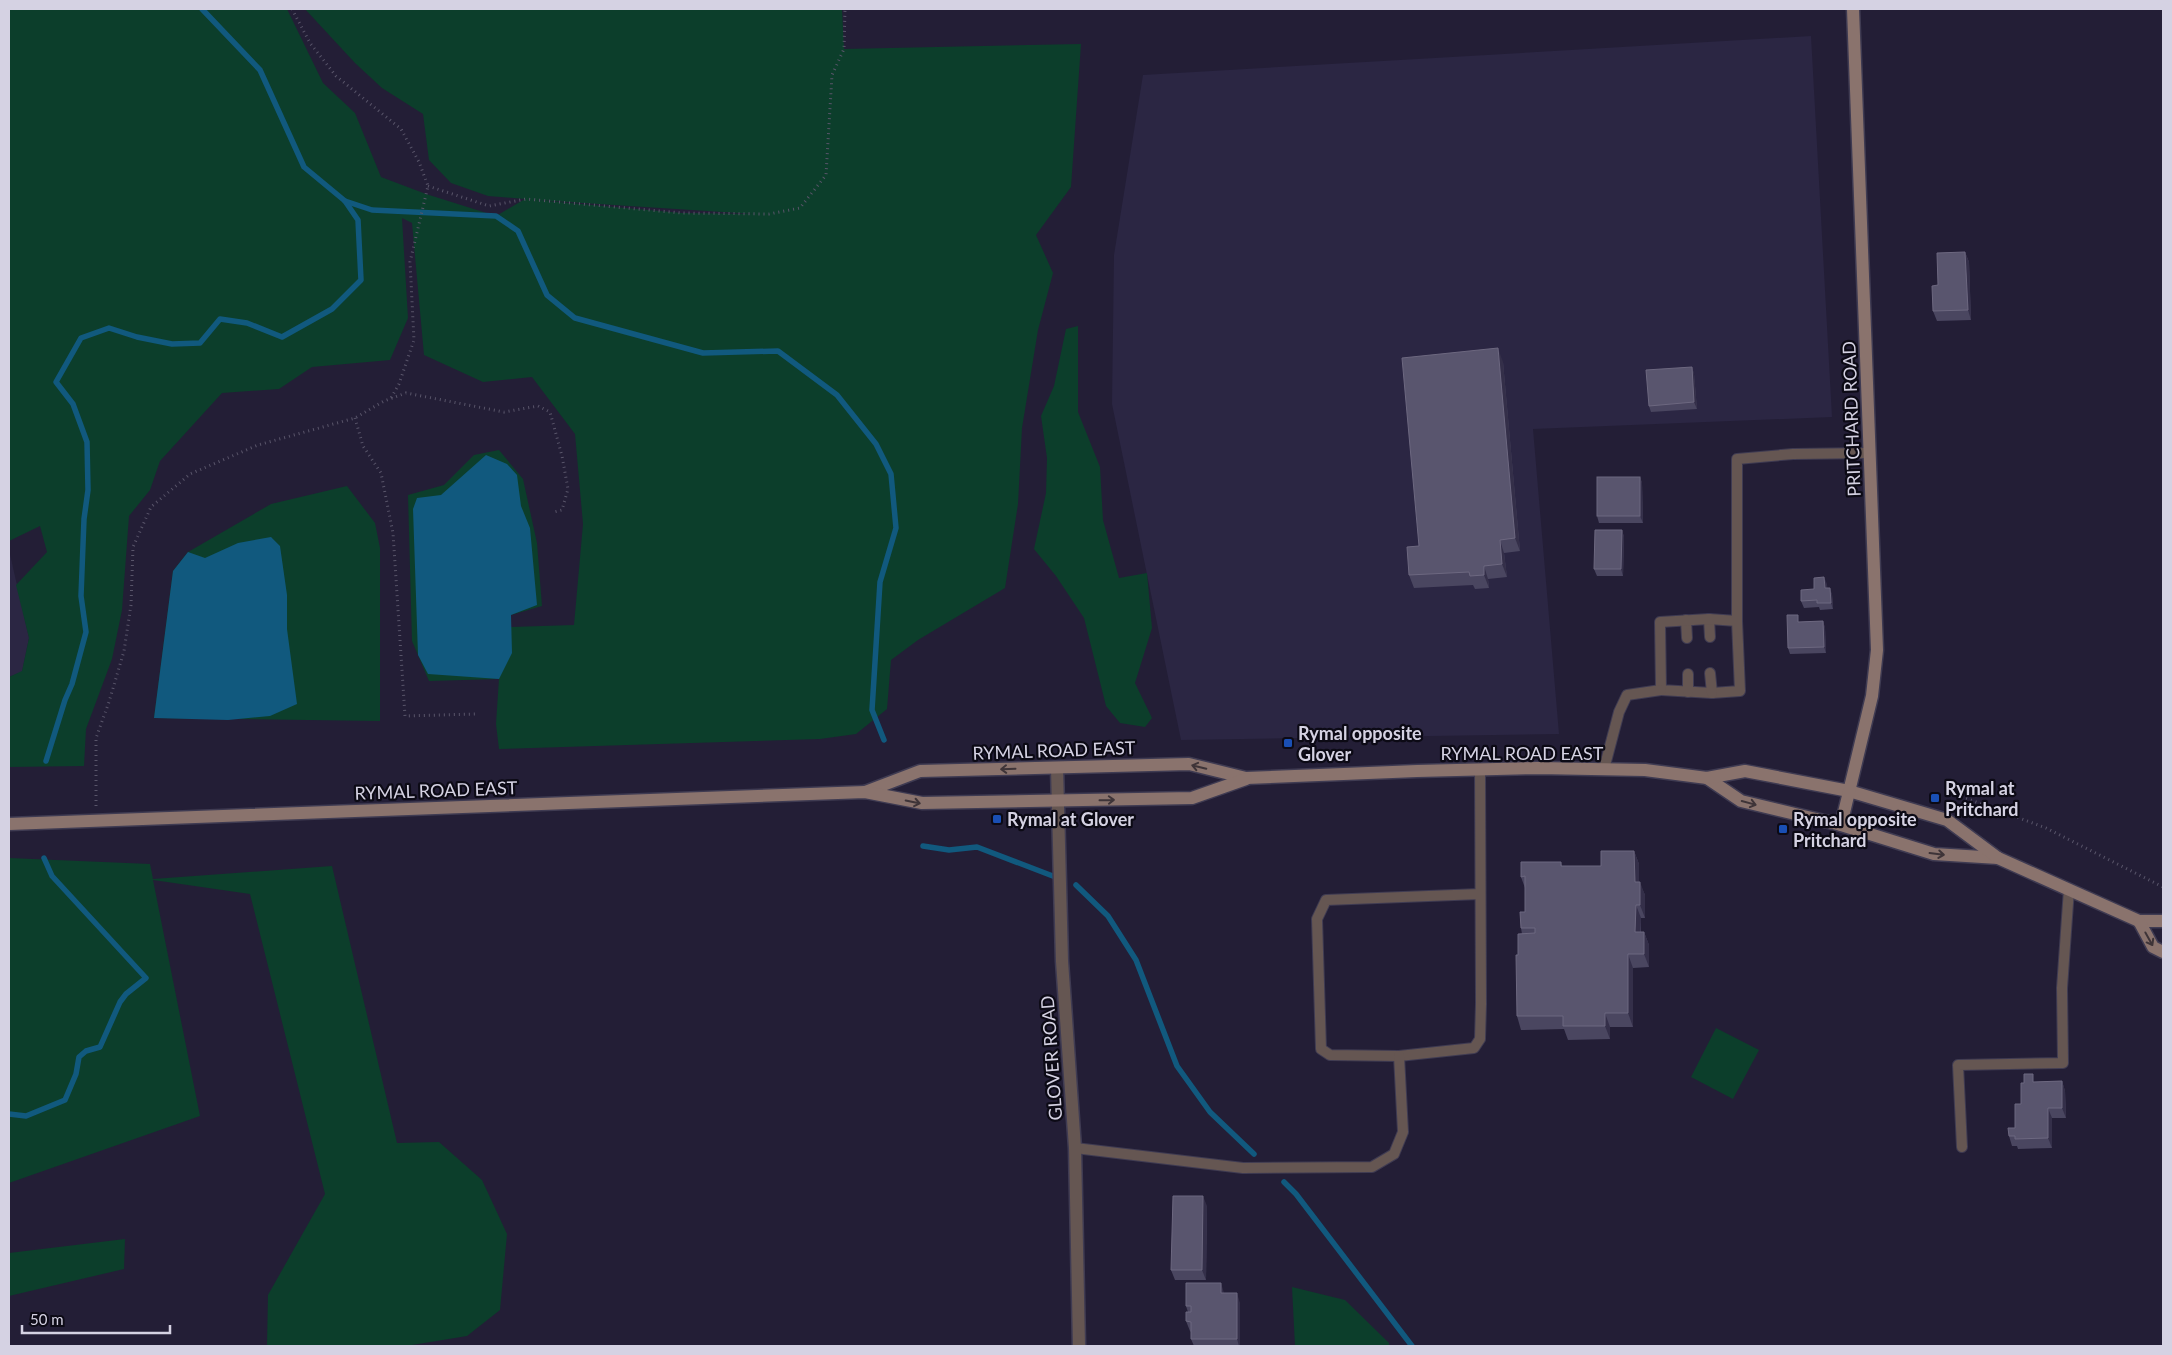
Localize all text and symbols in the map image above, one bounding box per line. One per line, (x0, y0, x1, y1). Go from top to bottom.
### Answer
street label: PRITCHARD ROAD (1837, 341, 1865, 497)
place label: Rymal opposite Glover (1298, 722, 1422, 765)
street label: RYMAL ROAD EAST (972, 736, 1136, 764)
marker: Rymal opposite Glover (1282, 737, 1294, 749)
street label: RYMAL ROAD EAST (1441, 742, 1604, 764)
one-way arrow (1191, 762, 1207, 771)
one-way arrow (1000, 764, 1016, 774)
street label: RYMAL ROAD EAST (354, 776, 518, 804)
place label: Rymal at Pritchard (1945, 777, 2019, 820)
marker: Rymal at Pritchard (1929, 792, 1941, 804)
one-way arrow (1098, 795, 1114, 805)
one-way arrow (905, 797, 921, 807)
one-way arrow (1740, 798, 1756, 808)
place label: Rymal at Glover (1007, 808, 1134, 830)
place label: Rymal opposite Pritchard (1793, 808, 1917, 851)
marker: Rymal at Glover (991, 813, 1003, 825)
marker: Rymal opposite Pritchard (1777, 823, 1789, 835)
one-way arrow (1929, 849, 1945, 859)
one-way arrow (2144, 932, 2154, 947)
street label: GLOVER ROAD (1036, 995, 1066, 1121)
scale bar (22, 1302, 170, 1334)
text: 50 m (30, 1310, 64, 1328)

